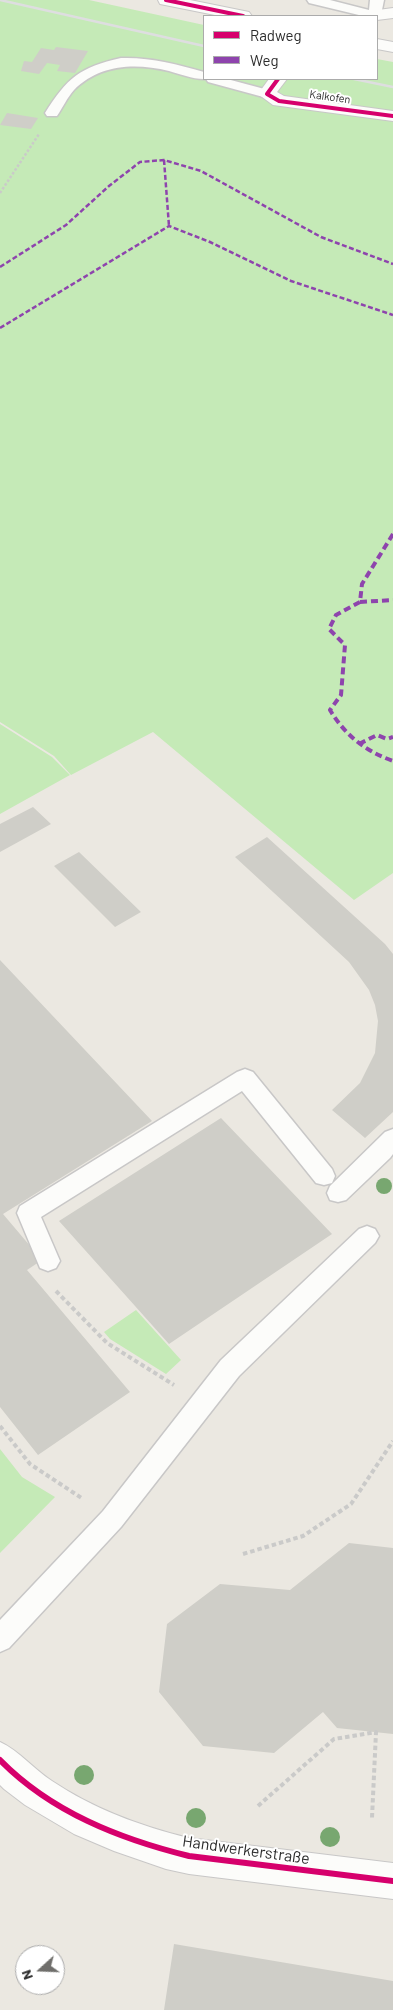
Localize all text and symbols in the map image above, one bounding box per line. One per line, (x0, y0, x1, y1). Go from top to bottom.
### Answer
legend (203, 15, 378, 80)
text: Radweg (250, 26, 302, 44)
text: Weg (250, 51, 278, 69)
street label: Kalkofen (309, 88, 351, 106)
street label: Handwerkerstraße (181, 1832, 311, 1868)
north arrow (15, 1945, 65, 1995)
text: N (17, 1968, 36, 1982)

